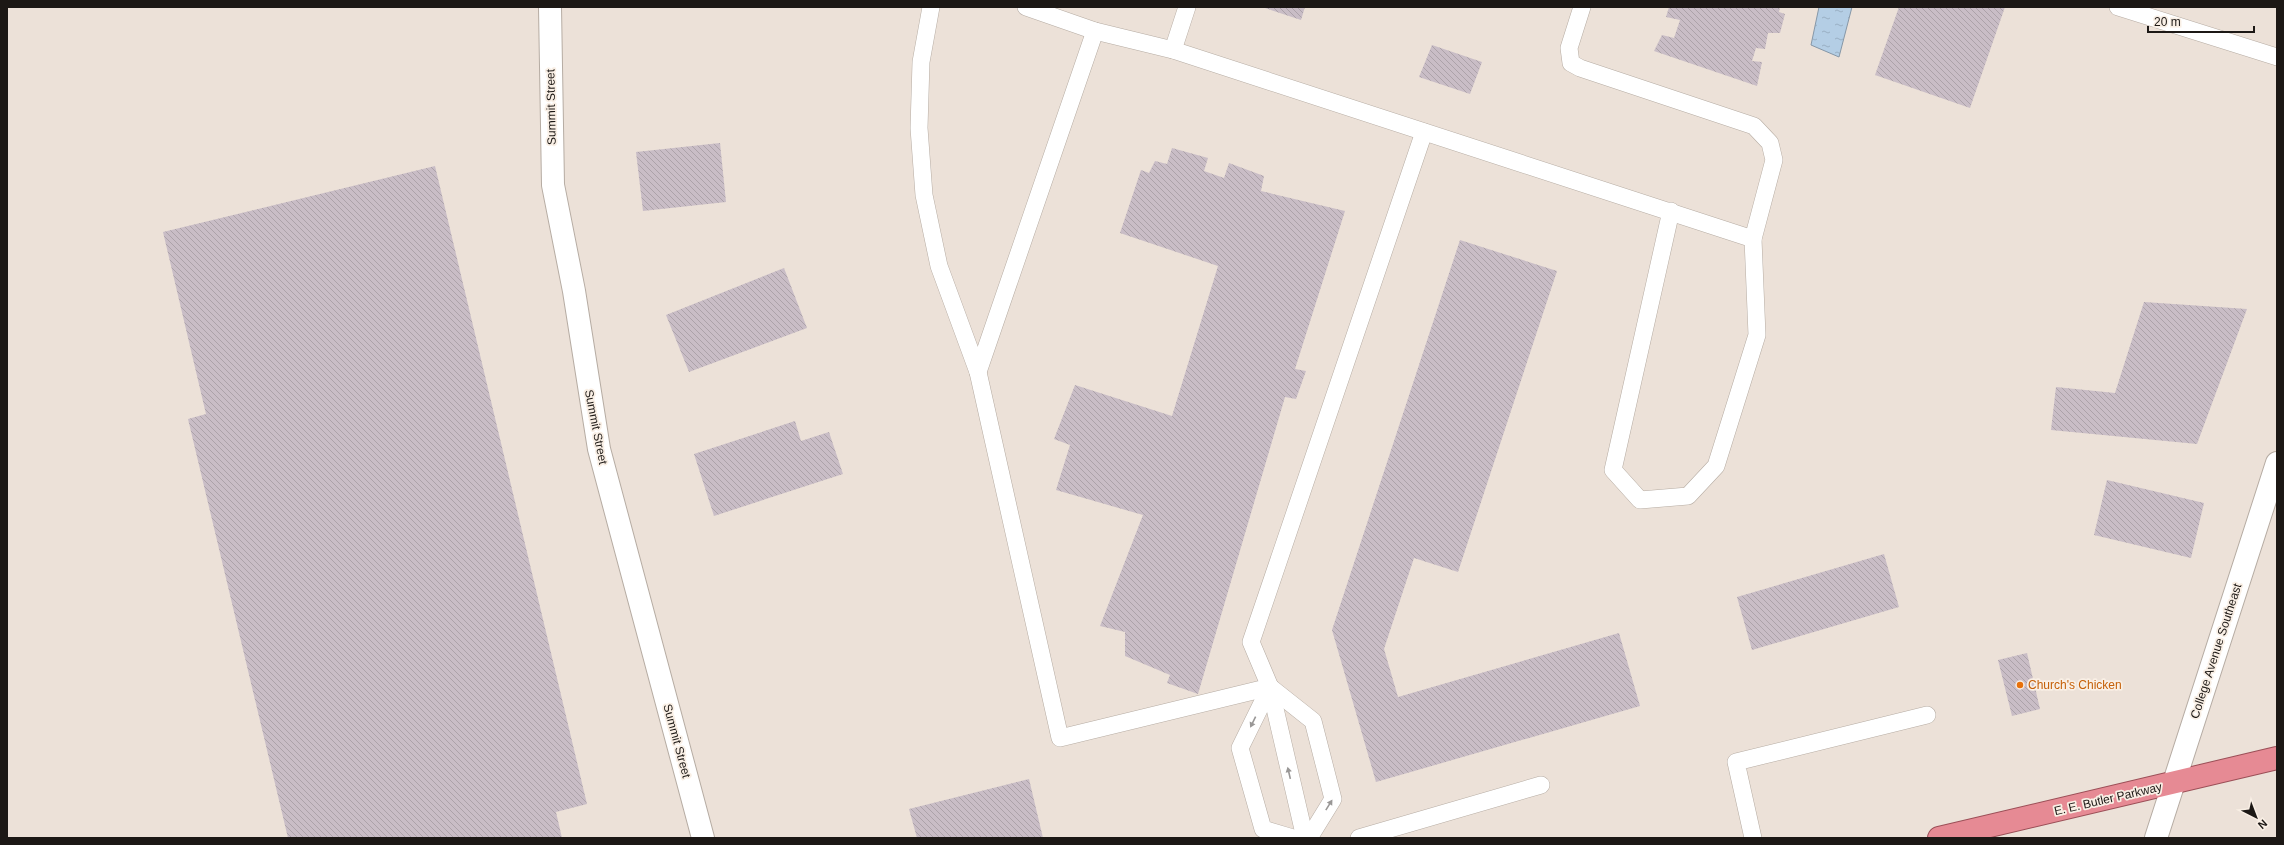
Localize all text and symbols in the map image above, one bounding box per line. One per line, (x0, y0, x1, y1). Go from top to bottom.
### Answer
scale bar (2148, 8, 2254, 34)
text: 20 m (2154, 15, 2181, 29)
street label: Summit Street (543, 68, 559, 145)
street label: Summit Street (582, 388, 610, 466)
street label: College Avenue Southeast (2188, 581, 2245, 720)
place label: Church's Chicken (2028, 678, 2122, 692)
marker: Church's Chicken (2015, 680, 2025, 690)
street label: Summit Street (660, 702, 694, 780)
one-way arrow (1250, 716, 1256, 727)
one-way arrow (1286, 767, 1292, 779)
street label: E. E. Butler Parkway (2053, 780, 2163, 818)
north arrow (2236, 797, 2276, 837)
one-way arrow (1326, 799, 1333, 811)
text: N (2256, 817, 2270, 832)

